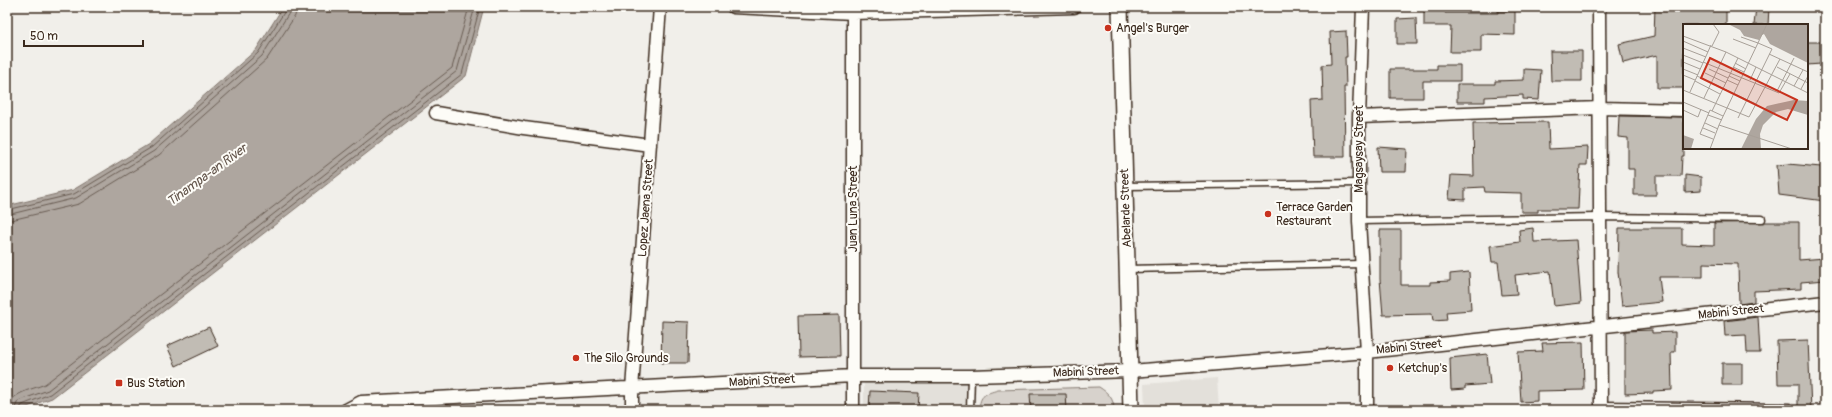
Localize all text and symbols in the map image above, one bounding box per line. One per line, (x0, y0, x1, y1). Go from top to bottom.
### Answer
place label: Angel's Burger (1116, 21, 1190, 36)
scale bar (24, 22, 143, 48)
marker: Angel's Burger (1103, 23, 1113, 33)
inset map (1683, 24, 1808, 149)
text: 50 m (30, 29, 58, 44)
street label: Magsaysay Street (1352, 105, 1367, 193)
water label: Tinampa-an River (164, 139, 252, 209)
street label: Lopez Jaena Street (635, 158, 657, 258)
street label: Juan Luna Street (846, 165, 861, 252)
street label: Abelarde Street (1117, 168, 1135, 248)
place label: Terrace Garden Restaurant (1276, 200, 1353, 229)
marker: Terrace Garden Restaurant (1263, 209, 1273, 219)
street label: Mabini Street (1697, 301, 1765, 323)
street label: Mabini Street (1375, 336, 1443, 358)
place label: The Silo Grounds (584, 351, 669, 366)
marker: The Silo Grounds (571, 353, 581, 363)
place label: Ketchup's (1398, 361, 1448, 376)
street label: Mabini Street (1053, 363, 1120, 381)
marker: Ketchup's (1385, 363, 1395, 373)
street label: Mabini Street (729, 372, 796, 390)
place label: Bus Station (127, 376, 185, 391)
marker: Bus Station (114, 378, 124, 388)

